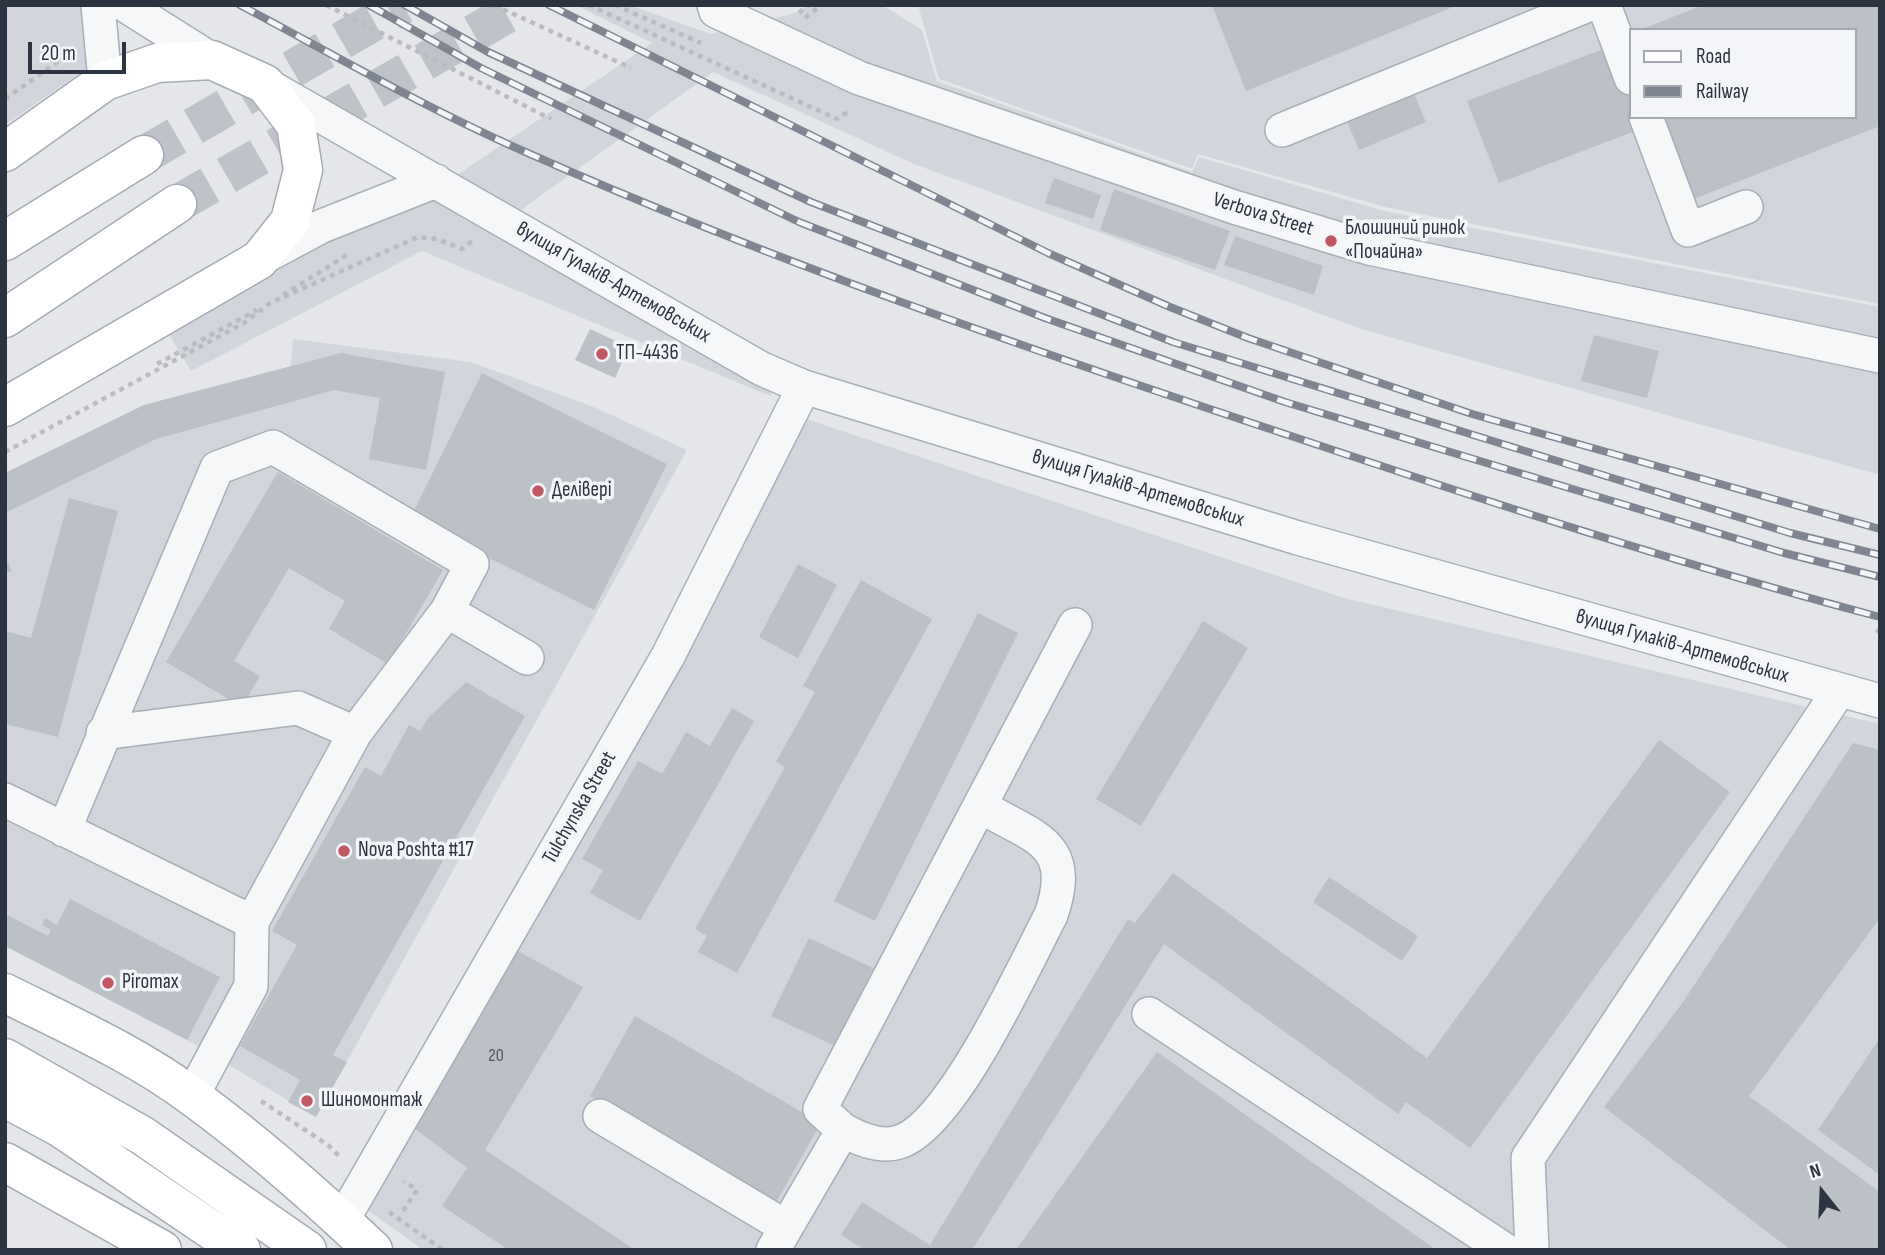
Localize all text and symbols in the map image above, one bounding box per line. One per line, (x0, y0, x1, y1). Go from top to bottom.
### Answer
scale bar (32, 28, 130, 72)
legend (1630, 28, 1857, 119)
text: 20 m (41, 41, 76, 66)
text: Road (1696, 44, 1731, 69)
text: Railway (1696, 79, 1749, 104)
street label: Verbova Street (1210, 188, 1316, 242)
place label: Блошиний ринок «Почайна» (1345, 216, 1465, 266)
street label: вулиця Гулаків-Артемовських (511, 217, 715, 349)
marker: Блошиний ринок «Почайна» (1323, 233, 1339, 249)
place label: ТП-4436 (616, 341, 679, 367)
marker: ТП-4436 (594, 346, 610, 362)
street label: вулиця Гулаків-Артемовських (1029, 445, 1247, 533)
place label: Делівері (552, 478, 612, 504)
marker: Делівері (530, 483, 546, 499)
street label: вулиця Гулаків-Артемовських (1573, 605, 1791, 689)
street label: Tulchynska Street (538, 747, 622, 869)
place label: Nova Poshta #17 (358, 838, 474, 864)
marker: Nova Poshta #17 (336, 843, 352, 859)
place label: Piromax (122, 970, 179, 996)
marker: Piromax (100, 975, 116, 991)
house number: 20 (488, 1045, 504, 1067)
place label: Шиномонтаж (321, 1088, 422, 1114)
marker: Шиномонтаж (299, 1093, 315, 1109)
north arrow (1787, 1157, 1857, 1227)
text: N (1807, 1159, 1824, 1184)

